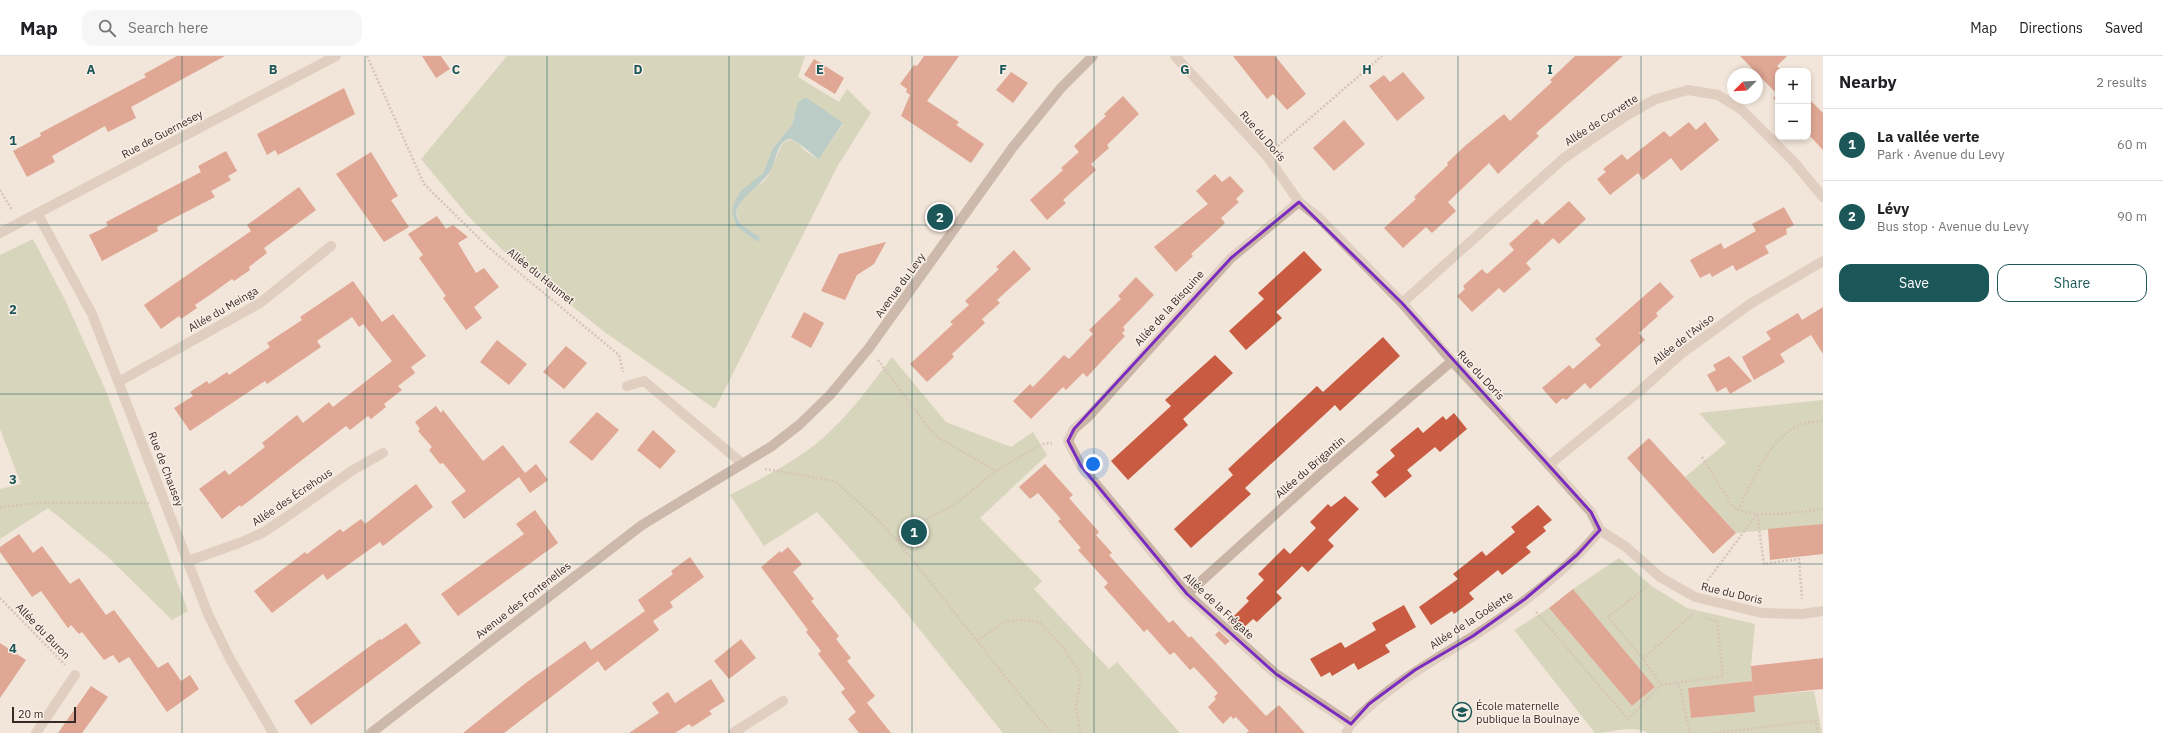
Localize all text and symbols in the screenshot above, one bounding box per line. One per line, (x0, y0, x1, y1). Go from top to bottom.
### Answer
search box (82, 10, 362, 46)
text: Map (20, 16, 58, 40)
icon: search (96, 17, 118, 39)
text: Search here (128, 18, 208, 37)
text: Map (1970, 19, 1997, 37)
text: Directions (2019, 19, 2083, 37)
text: Saved (2105, 19, 2143, 37)
text: A (87, 61, 96, 78)
text: B (269, 61, 278, 78)
text: C (452, 61, 461, 78)
text: D (633, 61, 643, 78)
text: E (816, 61, 824, 78)
text: F (999, 61, 1007, 78)
text: G (1180, 61, 1190, 78)
text: H (1362, 61, 1372, 78)
text: I (1547, 61, 1553, 78)
north arrow (1727, 68, 1763, 104)
map controls (1775, 68, 1811, 140)
button: + (1775, 68, 1811, 104)
text: Nearby (1839, 71, 1897, 93)
text: 2 results (2096, 74, 2147, 91)
street label: Allée de Corvette (1562, 91, 1640, 149)
button: − (1775, 104, 1811, 140)
street label: Rue de Guernesey (119, 106, 205, 161)
street label: Rue du Doris (1237, 108, 1289, 164)
text: La vallée verte (1877, 127, 1980, 146)
text: 1 (9, 132, 17, 149)
text: 1 (1848, 136, 1856, 153)
text: 60 m (2117, 136, 2147, 153)
text: Park · Avenue du Levy (1877, 146, 2004, 163)
text: Lévy (1877, 199, 1909, 218)
pin: 2 (927, 202, 953, 232)
text: 2 (1848, 208, 1856, 225)
text: 90 m (2117, 208, 2147, 225)
text: Bus stop · Avenue du Levy (1877, 218, 2029, 235)
street label: Allée du Haumet (505, 245, 577, 307)
street label: Avenue du Levy (872, 249, 929, 320)
button: Save (1839, 264, 1989, 302)
button: Share (1997, 264, 2147, 302)
street label: Allée de la Bisquine (1131, 267, 1207, 349)
street label: Allée du Meinga (186, 283, 261, 335)
text: 2 (9, 301, 17, 318)
street label: Allée de l'Aviso (1649, 311, 1717, 367)
street label: Rue du Doris (1454, 347, 1508, 403)
street label: Rue de Chausey (145, 430, 187, 509)
street label: Allée du Brigantin (1272, 433, 1348, 501)
your location (1083, 454, 1103, 474)
street label: Allée des Écrehous (249, 465, 335, 529)
text: 3 (9, 471, 17, 488)
pin: 1 (901, 517, 927, 547)
street label: Avenue des Fontenelles (472, 558, 574, 642)
street label: Allée de la Frégate (1181, 570, 1257, 642)
street label: Rue du Doris (1700, 579, 1764, 607)
street label: Allée de la Goélette (1427, 588, 1515, 652)
street label: Allée du Buron (13, 600, 73, 662)
text: 4 (9, 640, 17, 657)
place label: École maternelle publique la Boulnaye (1476, 699, 1580, 726)
school or university icon: École maternelle publique la Boulnaye (1451, 701, 1473, 723)
scale bar (12, 705, 76, 724)
text: 20 m (18, 707, 43, 721)

